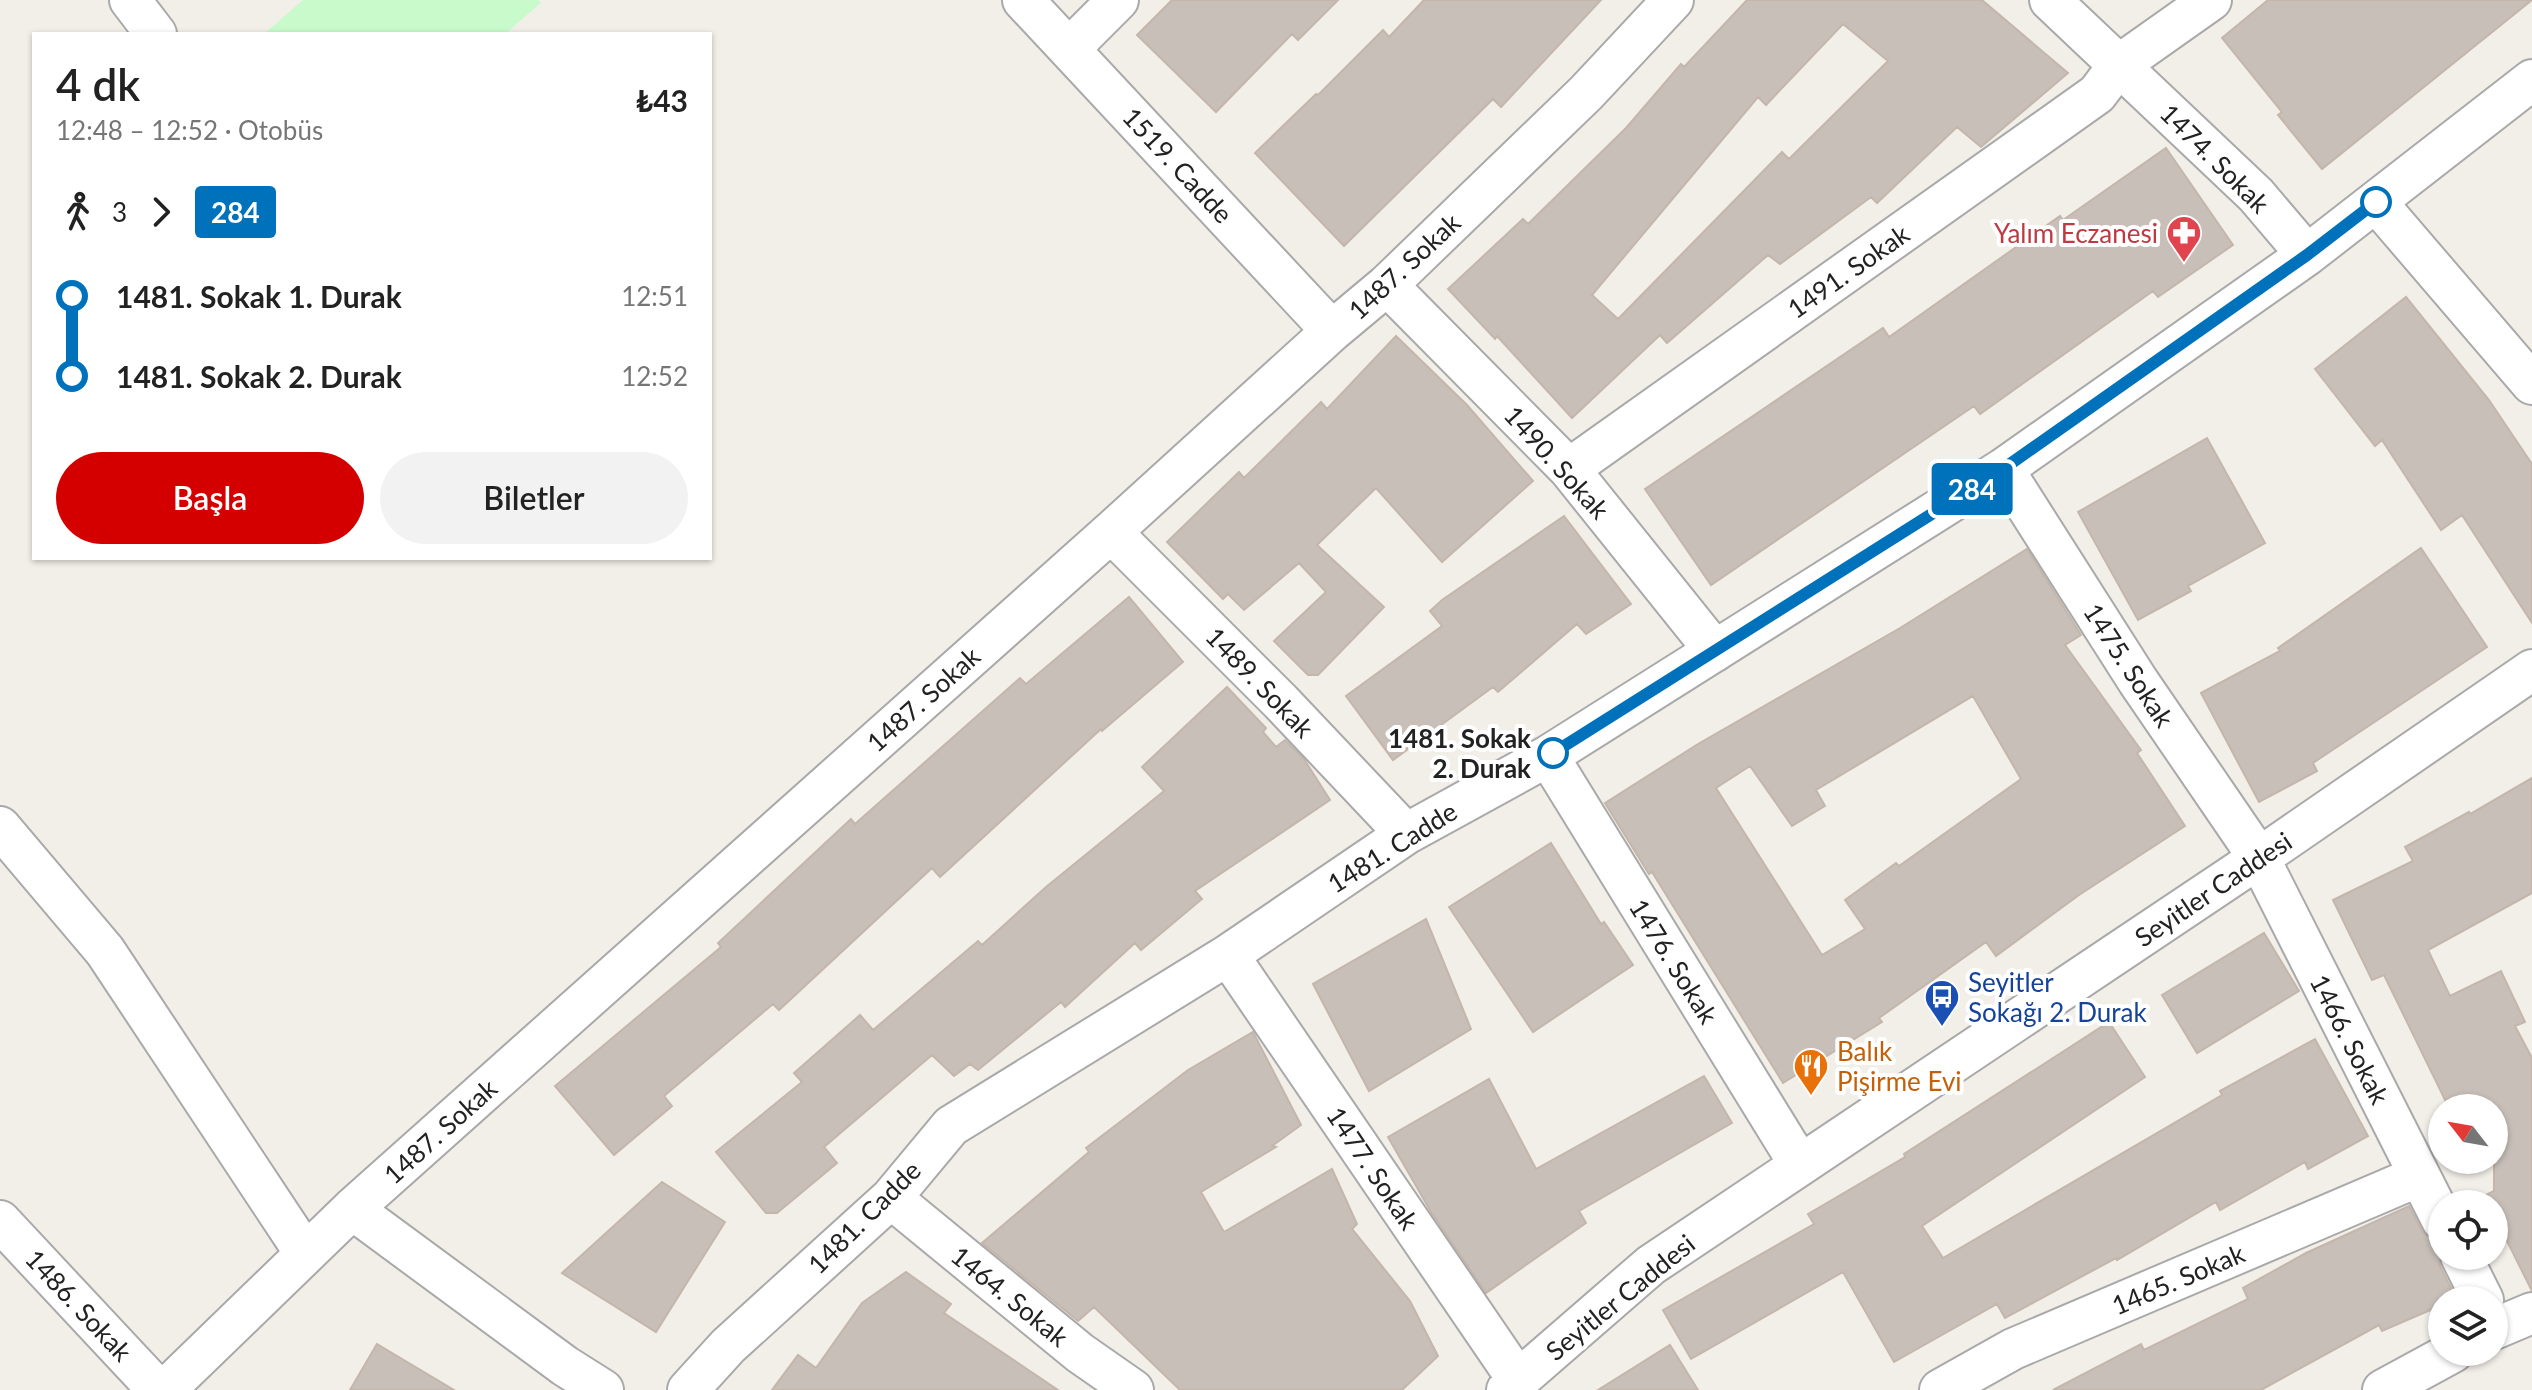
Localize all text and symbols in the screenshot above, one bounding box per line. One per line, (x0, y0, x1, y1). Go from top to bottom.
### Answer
text: 4 dk (56, 58, 140, 110)
text: ₺43 (636, 82, 688, 118)
street label: 1474. Sokak (2154, 97, 2277, 220)
street label: 1519. Cadde (1116, 101, 1240, 229)
text: 12:48 – 12:52 · Otobüs (56, 114, 323, 146)
unlabelled marker (2361, 187, 2391, 217)
icon: walk (56, 190, 100, 234)
icon: forward (139, 190, 183, 234)
text: 284 (211, 195, 260, 229)
text: 3 (112, 196, 127, 228)
street label: 1487. Sokak (1341, 206, 1467, 326)
pharmacy icon: Yalım Eczanesi (2165, 214, 2203, 264)
street label: 1491. Sokak (1781, 217, 1916, 325)
place label: Yalım Eczanesi (1994, 217, 2158, 249)
text: 1481. Sokak 1. Durak (116, 278, 402, 314)
text: 12:51 (621, 280, 688, 312)
text: 1481. Sokak 2. Durak (116, 358, 402, 394)
text: 12:52 (621, 360, 688, 392)
street label: 1490. Sokak (1498, 399, 1617, 526)
button: Başla (56, 452, 364, 544)
button: Biletler (380, 452, 688, 544)
line badge: 284 (1926, 463, 2018, 515)
text: 284 (1948, 472, 1996, 506)
street label: 1475. Sokak (2077, 597, 2181, 734)
street label: 1489. Sokak (1199, 620, 1321, 744)
street label: 1487. Sokak (860, 639, 987, 758)
place label: 1481. Sokak 2. Durak (1388, 722, 1531, 784)
marker: 1481. Sokak 2. Durak (1538, 738, 1568, 768)
street label: 1481. Cadde (1322, 795, 1462, 899)
street label: Seyitler Caddesi (2128, 825, 2298, 953)
street label: 1476. Sokak (1623, 893, 1725, 1030)
place label: Seyitler Sokağı 2. Durak (1968, 966, 2147, 1028)
street label: 1466. Sokak (2304, 969, 2397, 1110)
bus stop icon: Seyitler Sokağı 2. Durak (1923, 978, 1961, 1028)
place label: Balık Pişirme Evi (1837, 1035, 1962, 1097)
restaurant icon: Balık Pişirme Evi (1792, 1047, 1830, 1097)
street label: 1487. Sokak (377, 1071, 504, 1190)
north arrow (2428, 1094, 2508, 1174)
map controls (2428, 1094, 2508, 1366)
street label: 1477. Sokak (1320, 1101, 1426, 1236)
street label: 1481. Cadde (801, 1154, 927, 1280)
button: locate (2428, 1190, 2508, 1270)
street label: Seyitler Caddesi (1539, 1227, 1701, 1367)
street label: 1465. Sokak (2107, 1236, 2250, 1321)
street label: 1464. Sokak (945, 1239, 1076, 1353)
street label: 1486. Sokak (19, 1242, 139, 1368)
button: layers (2428, 1286, 2508, 1366)

